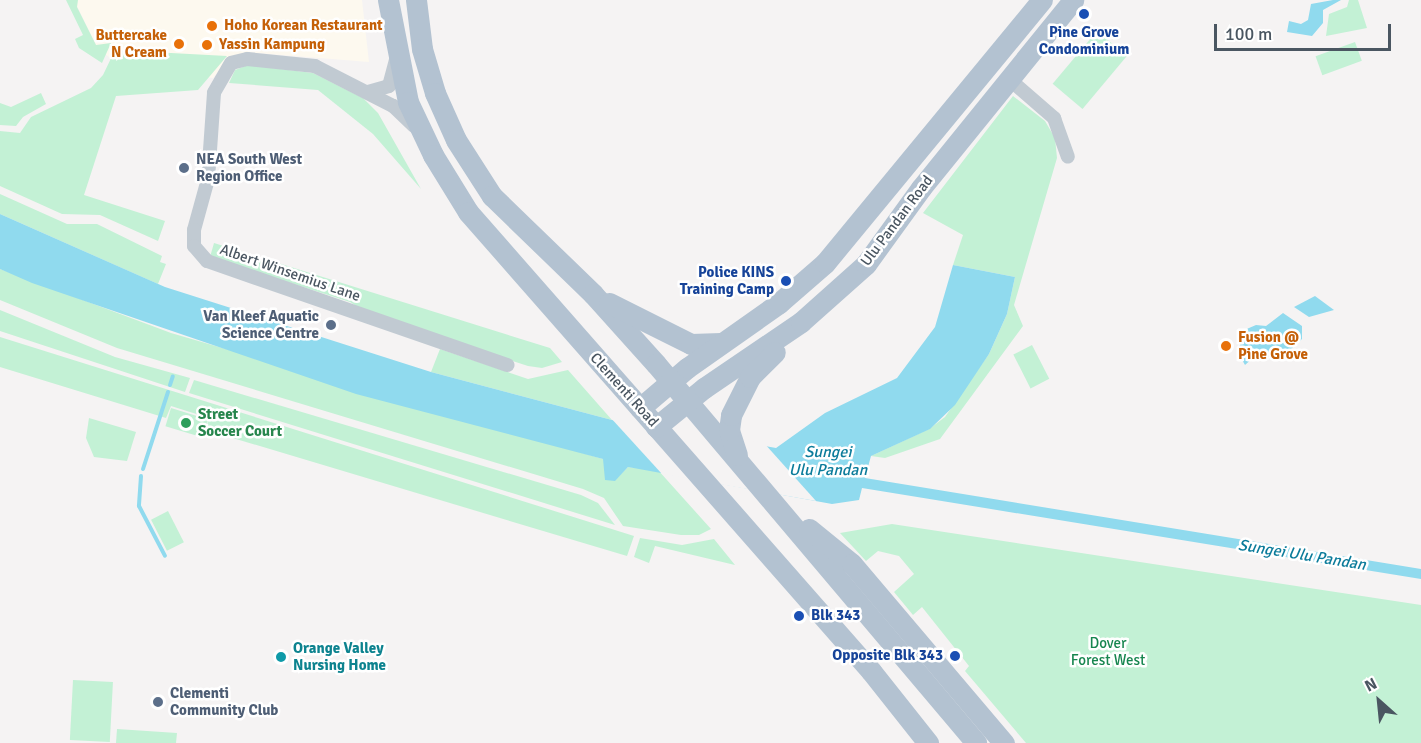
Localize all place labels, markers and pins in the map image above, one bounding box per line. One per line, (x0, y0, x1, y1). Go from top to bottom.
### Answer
marker: Pine Grove Condominium (1077, 7, 1091, 21)
place label: Hoho Korean Restaurant (224, 17, 383, 35)
marker: Hoho Korean Restaurant (205, 19, 219, 33)
place label: Pine Grove Condominium (1039, 23, 1129, 58)
place label: Buttercake N Cream (95, 26, 167, 61)
place label: Yassin Kampung (219, 36, 325, 54)
marker: Buttercake N Cream (172, 37, 186, 51)
marker: Yassin Kampung (200, 38, 214, 52)
place label: NEA South West Region Office (196, 150, 302, 185)
marker: NEA South West Region Office (177, 161, 191, 175)
place label: Police KINS Training Camp (680, 263, 774, 298)
marker: Police KINS Training Camp (779, 274, 793, 288)
place label: Van Kleef Aquatic Science Centre (203, 307, 319, 342)
marker: Van Kleef Aquatic Science Centre (324, 318, 338, 332)
place label: Fusion @ Pine Grove (1238, 328, 1308, 363)
marker: Fusion @ Pine Grove (1219, 339, 1233, 353)
place label: Street Soccer Court (198, 405, 282, 440)
marker: Street Soccer Court (179, 416, 193, 430)
place label: Blk 343 (811, 607, 860, 625)
marker: Blk 343 (792, 609, 806, 623)
place label: Orange Valley Nursing Home (293, 639, 386, 674)
place label: Opposite Blk 343 (832, 647, 943, 665)
marker: Opposite Blk 343 (948, 649, 962, 663)
marker: Orange Valley Nursing Home (274, 650, 288, 664)
place label: Clementi Community Club (170, 684, 278, 719)
marker: Clementi Community Club (151, 695, 165, 709)

